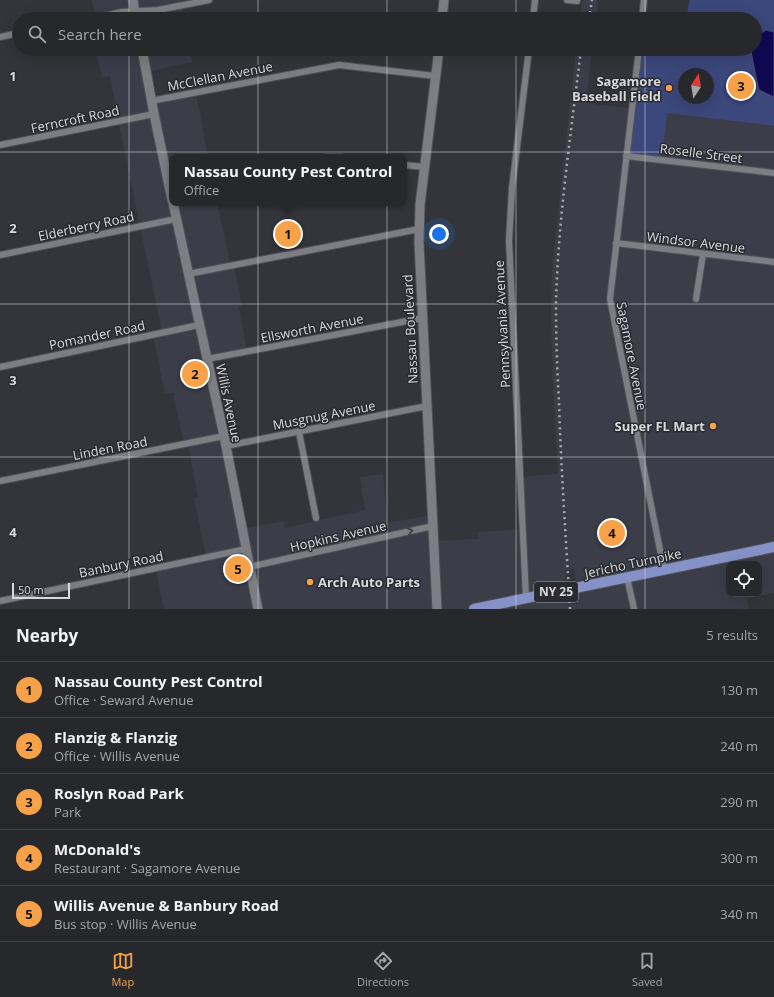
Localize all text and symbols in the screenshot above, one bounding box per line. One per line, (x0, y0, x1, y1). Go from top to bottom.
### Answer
search box (12, 12, 762, 56)
icon: search (26, 23, 48, 45)
text: Search here (58, 24, 142, 44)
street label: McClellan Avenue (166, 57, 274, 95)
text: 1 (9, 67, 17, 85)
north arrow (678, 68, 714, 104)
pin: 3 (728, 71, 754, 101)
place label: Sagamore Baseball Field (572, 72, 661, 105)
marker: Sagamore Baseball Field (664, 83, 674, 93)
street label: Ferncroft Road (29, 101, 121, 137)
street label: Roselle Street (659, 139, 744, 167)
popup (169, 154, 407, 206)
text: Nassau County Pest Control (184, 161, 392, 181)
text: Office (184, 181, 219, 199)
street label: Elderberry Road (36, 207, 136, 245)
text: 2 (9, 219, 17, 237)
pin: 1 (275, 219, 301, 249)
your location (429, 224, 449, 244)
street label: Windsor Avenue (646, 227, 746, 257)
street label: Pennsylvania Avenue (490, 260, 514, 388)
street label: Nassau Boulevard (398, 274, 422, 384)
street label: Sagamore Avenue (613, 300, 651, 412)
street label: Ellsworth Avenue (259, 309, 365, 347)
street label: Pomander Road (47, 316, 147, 354)
pin: 2 (182, 359, 208, 389)
street label: Willis Avenue (212, 362, 246, 444)
text: 3 (9, 371, 17, 389)
street label: Musgnug Avenue (271, 396, 377, 434)
place label: Super FL Mart (615, 417, 705, 435)
marker: Super FL Mart (708, 421, 718, 431)
street label: Linden Road (71, 432, 149, 464)
street label: Hopkins Avenue (288, 516, 388, 556)
pin: 4 (599, 518, 625, 548)
text: 4 (9, 523, 17, 541)
one-way arrow (407, 527, 413, 535)
street label: Jericho Turnpike (581, 544, 683, 582)
street label: Banbury Road (77, 546, 165, 582)
pin: 5 (225, 554, 251, 584)
map controls (726, 561, 762, 597)
button: locate (726, 561, 762, 597)
place label: Arch Auto Parts (318, 573, 420, 591)
marker: Arch Auto Parts (305, 577, 315, 587)
scale bar (12, 581, 70, 600)
text: 50 m (18, 582, 44, 597)
road number: NY 25 (534, 582, 578, 602)
text: Nearby (16, 624, 78, 647)
text: 5 results (706, 626, 758, 644)
text: Nassau County Pest Control (54, 671, 263, 691)
text: 1 (25, 681, 33, 699)
text: 130 m (720, 681, 758, 699)
text: Office · Seward Avenue (54, 691, 193, 709)
text: Flanzig & Flanzig (54, 727, 177, 747)
text: 2 (25, 737, 33, 755)
text: 240 m (720, 737, 758, 755)
text: Office · Willis Avenue (54, 747, 180, 765)
text: Roslyn Road Park (54, 783, 184, 803)
text: 3 (25, 793, 33, 811)
text: 290 m (720, 793, 758, 811)
text: Park (54, 803, 81, 821)
text: McDonald's (54, 839, 141, 859)
text: 4 (25, 849, 33, 867)
text: 300 m (720, 849, 758, 867)
text: Restaurant · Sagamore Avenue (54, 859, 240, 877)
text: Willis Avenue & Banbury Road (54, 895, 279, 915)
text: 5 (25, 905, 33, 923)
text: 340 m (720, 905, 758, 923)
text: Bus stop · Willis Avenue (54, 915, 197, 933)
tab: Map (111, 950, 134, 989)
tab: Directions (357, 950, 409, 989)
tab: Saved (632, 950, 663, 989)

